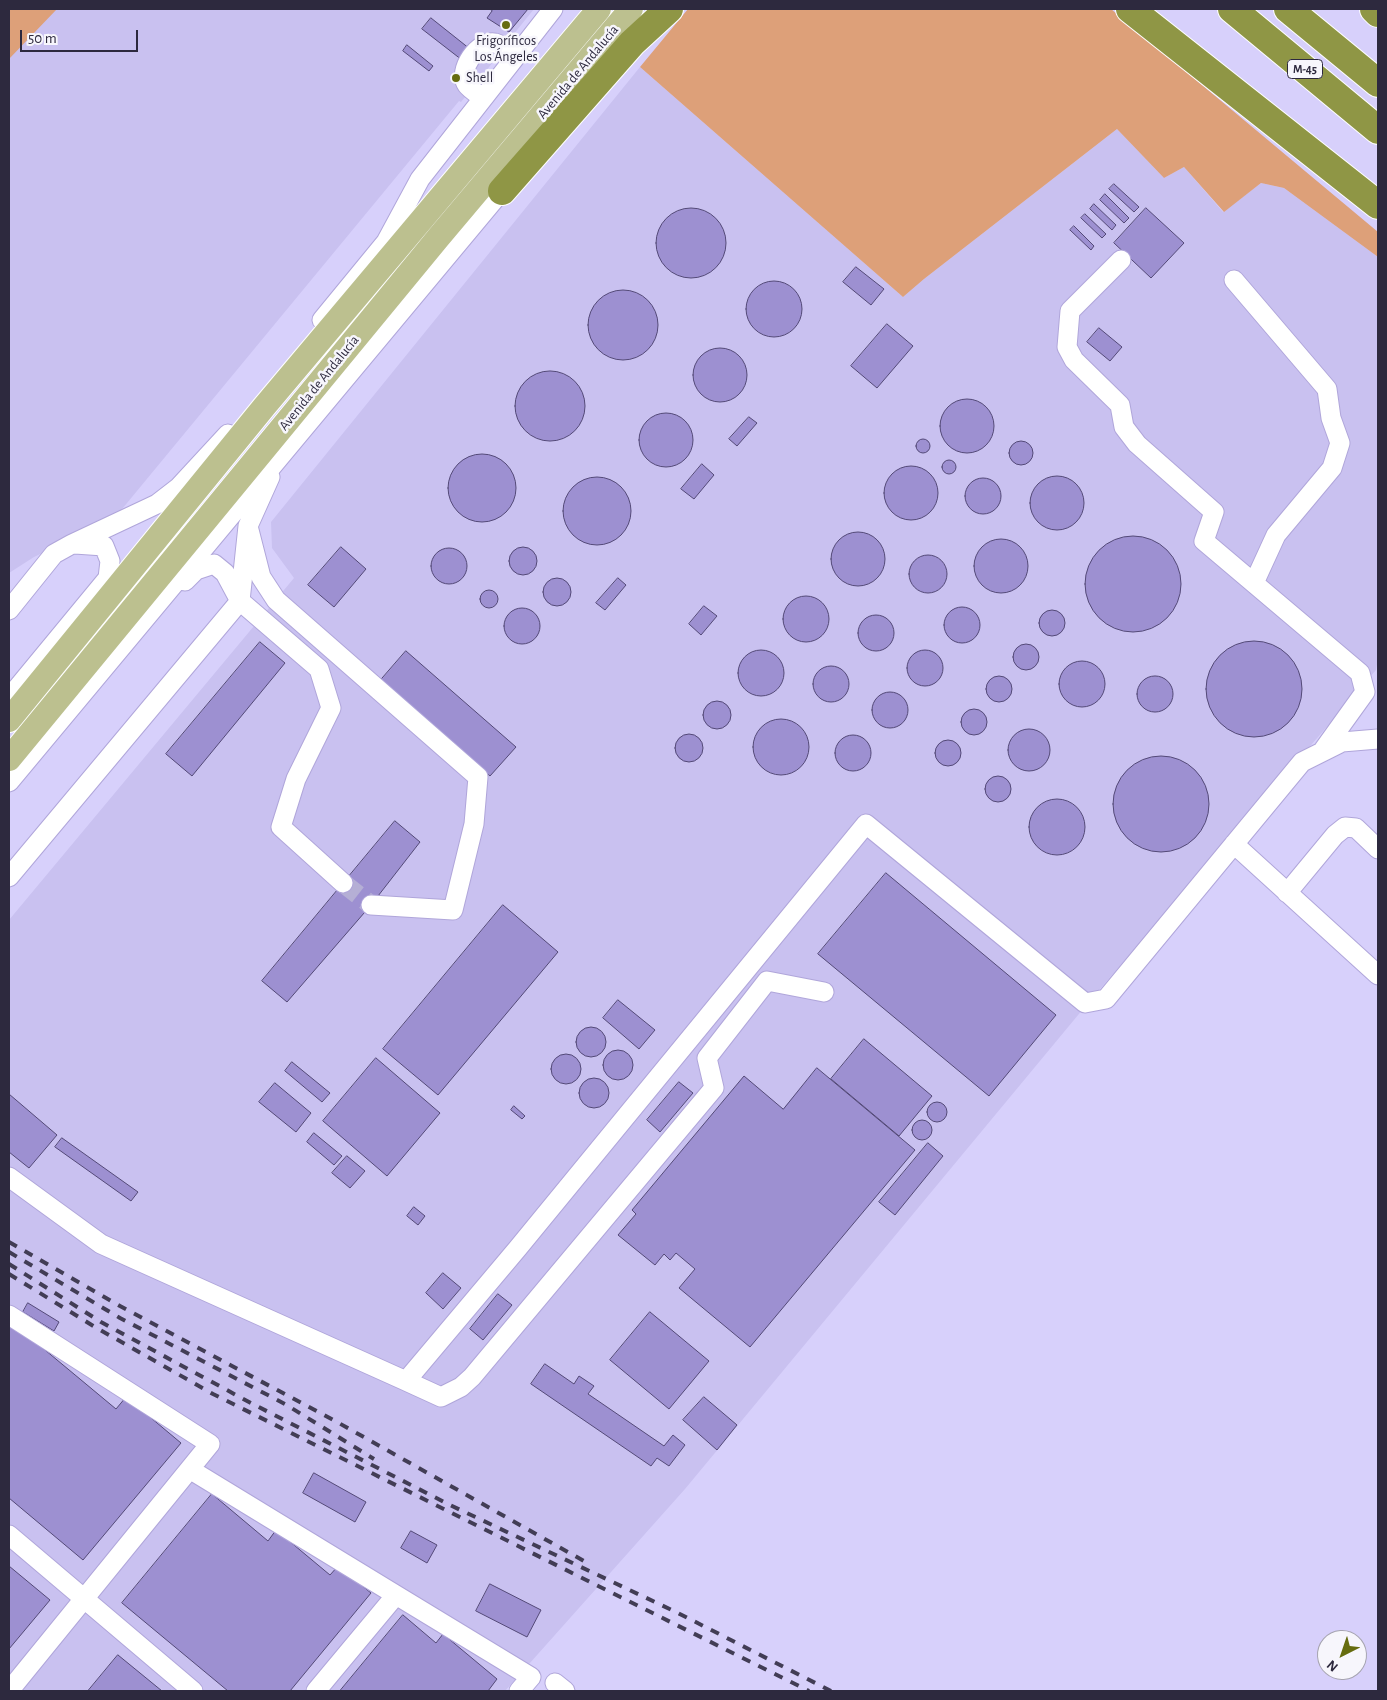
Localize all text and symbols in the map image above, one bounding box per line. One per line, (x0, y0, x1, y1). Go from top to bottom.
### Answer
marker: Frigoríficos Los Ángeles (500, 19, 512, 31)
scale bar (22, 20, 140, 52)
street label: Avenida de Andalucía (534, 22, 622, 122)
text: 50 m (28, 31, 57, 46)
place label: Frigoríficos Los Ángeles (474, 33, 538, 65)
road number: M-45 (1288, 60, 1322, 78)
place label: Shell (466, 70, 493, 86)
marker: Shell (450, 72, 462, 84)
street label: Avenida de Andalucía (276, 332, 362, 434)
north arrow (1317, 1630, 1367, 1680)
text: N (1325, 1657, 1341, 1674)

